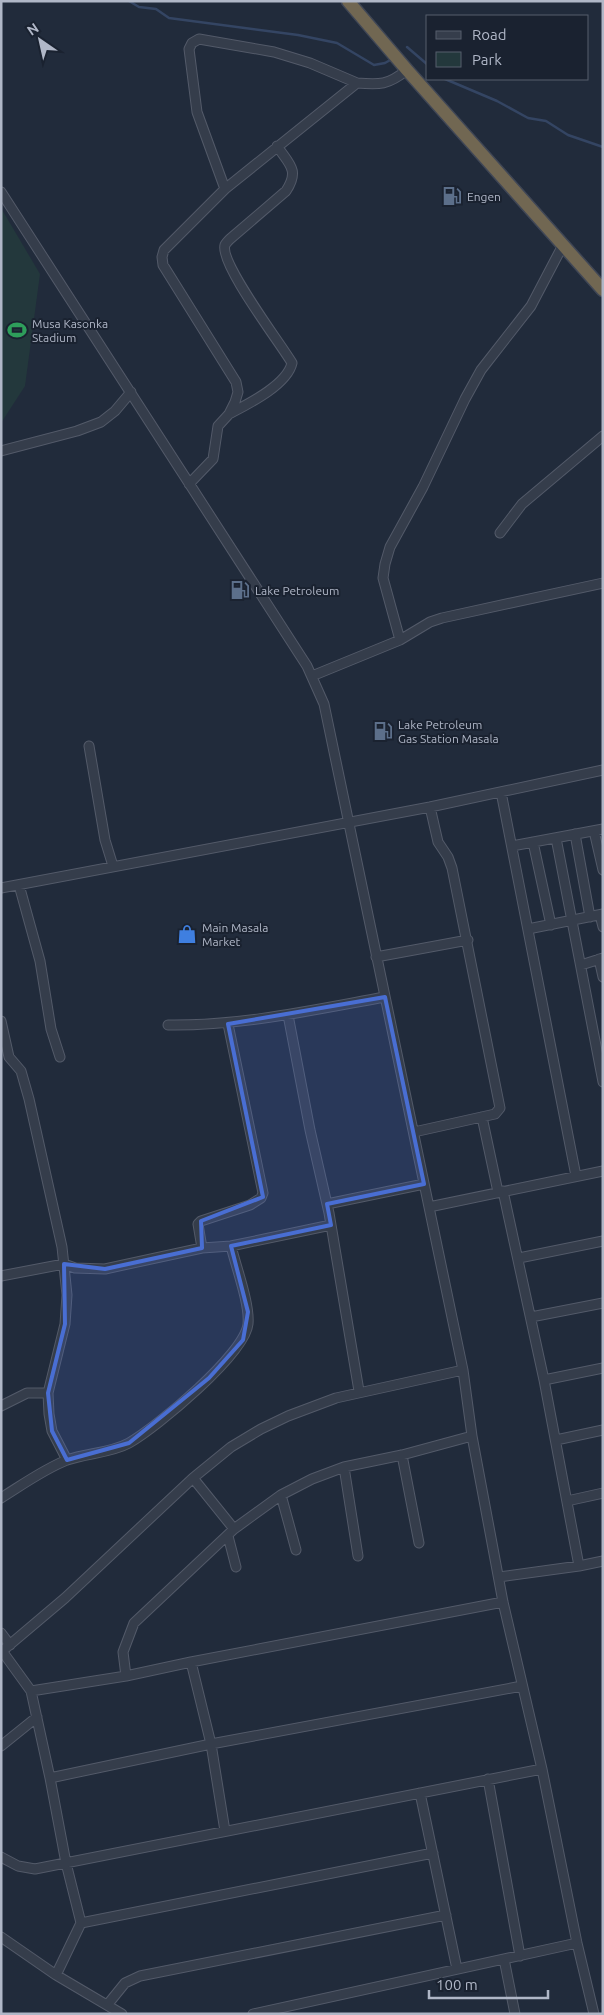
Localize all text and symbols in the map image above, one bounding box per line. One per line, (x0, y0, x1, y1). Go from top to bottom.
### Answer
north arrow (15, 15, 65, 65)
legend (426, 15, 589, 80)
text: N (24, 20, 42, 39)
text: Road (472, 26, 507, 43)
text: Park (472, 51, 502, 68)
fuel station icon: Engen (441, 185, 463, 207)
place label: Engen (467, 190, 501, 203)
place label: Musa Kasonka Stadium (32, 317, 108, 344)
sports icon: Musa Kasonka Stadium (6, 319, 28, 341)
fuel station icon: Lake Petroleum (229, 579, 251, 601)
place label: Lake Petroleum (255, 584, 339, 597)
place label: Lake Petroleum Gas Station Masala (398, 718, 499, 745)
fuel station icon: Lake Petroleum Gas Station Masala (372, 720, 394, 742)
place label: Main Masala Market (202, 921, 268, 948)
shop icon: Main Masala Market (176, 923, 198, 945)
scale bar (429, 1968, 548, 2000)
text: 100 m (436, 1976, 478, 1993)

